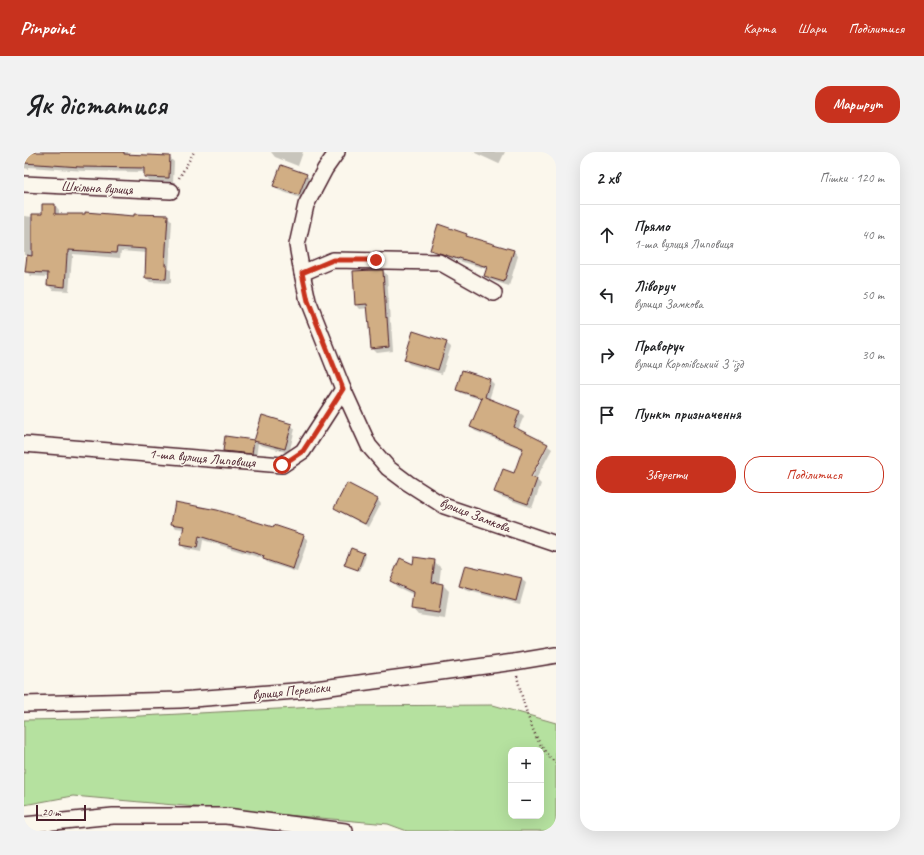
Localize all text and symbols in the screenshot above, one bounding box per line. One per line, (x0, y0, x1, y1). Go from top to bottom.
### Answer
text: Pinpoint (20, 16, 74, 40)
text: Карта (744, 20, 776, 37)
text: Шари (798, 20, 826, 37)
text: Поділитися (848, 20, 904, 37)
button: Маршрут (815, 86, 900, 123)
text: Як дістатися (24, 87, 167, 122)
text: 2 хв (596, 168, 619, 189)
text: Пішки · 120 m (820, 170, 884, 186)
street label: Шкільна вулиця (61, 178, 134, 198)
text: Прямо (634, 217, 670, 236)
icon: ahead (596, 224, 618, 246)
text: 40 m (862, 227, 884, 243)
text: 1-ша вулиця Липовиця (634, 236, 733, 252)
route end (367, 251, 385, 269)
text: Ліворуч (634, 277, 675, 296)
icon: left (596, 284, 618, 306)
text: 50 m (862, 287, 884, 303)
text: вулиця Замкова (634, 296, 703, 312)
text: Праворуч (634, 337, 683, 356)
icon: right (596, 344, 618, 366)
text: 30 m (862, 347, 884, 363)
text: вулиця Королівський Зʼїзд (634, 356, 743, 372)
icon: arrive (596, 404, 618, 426)
text: Пункт призначення (634, 405, 741, 424)
street label: 1-ша вулиця Липовиця (148, 445, 257, 471)
route start (273, 456, 291, 474)
button: Зберегти (596, 456, 736, 493)
button: Поділитися (744, 456, 884, 493)
street label: вулиця Замкова (437, 494, 514, 537)
street label: вулиця Переліски (251, 678, 331, 704)
map controls (508, 747, 544, 819)
button: + (508, 747, 544, 783)
button: − (508, 783, 544, 819)
scale bar (36, 803, 86, 822)
text: 20 m (42, 805, 61, 819)

